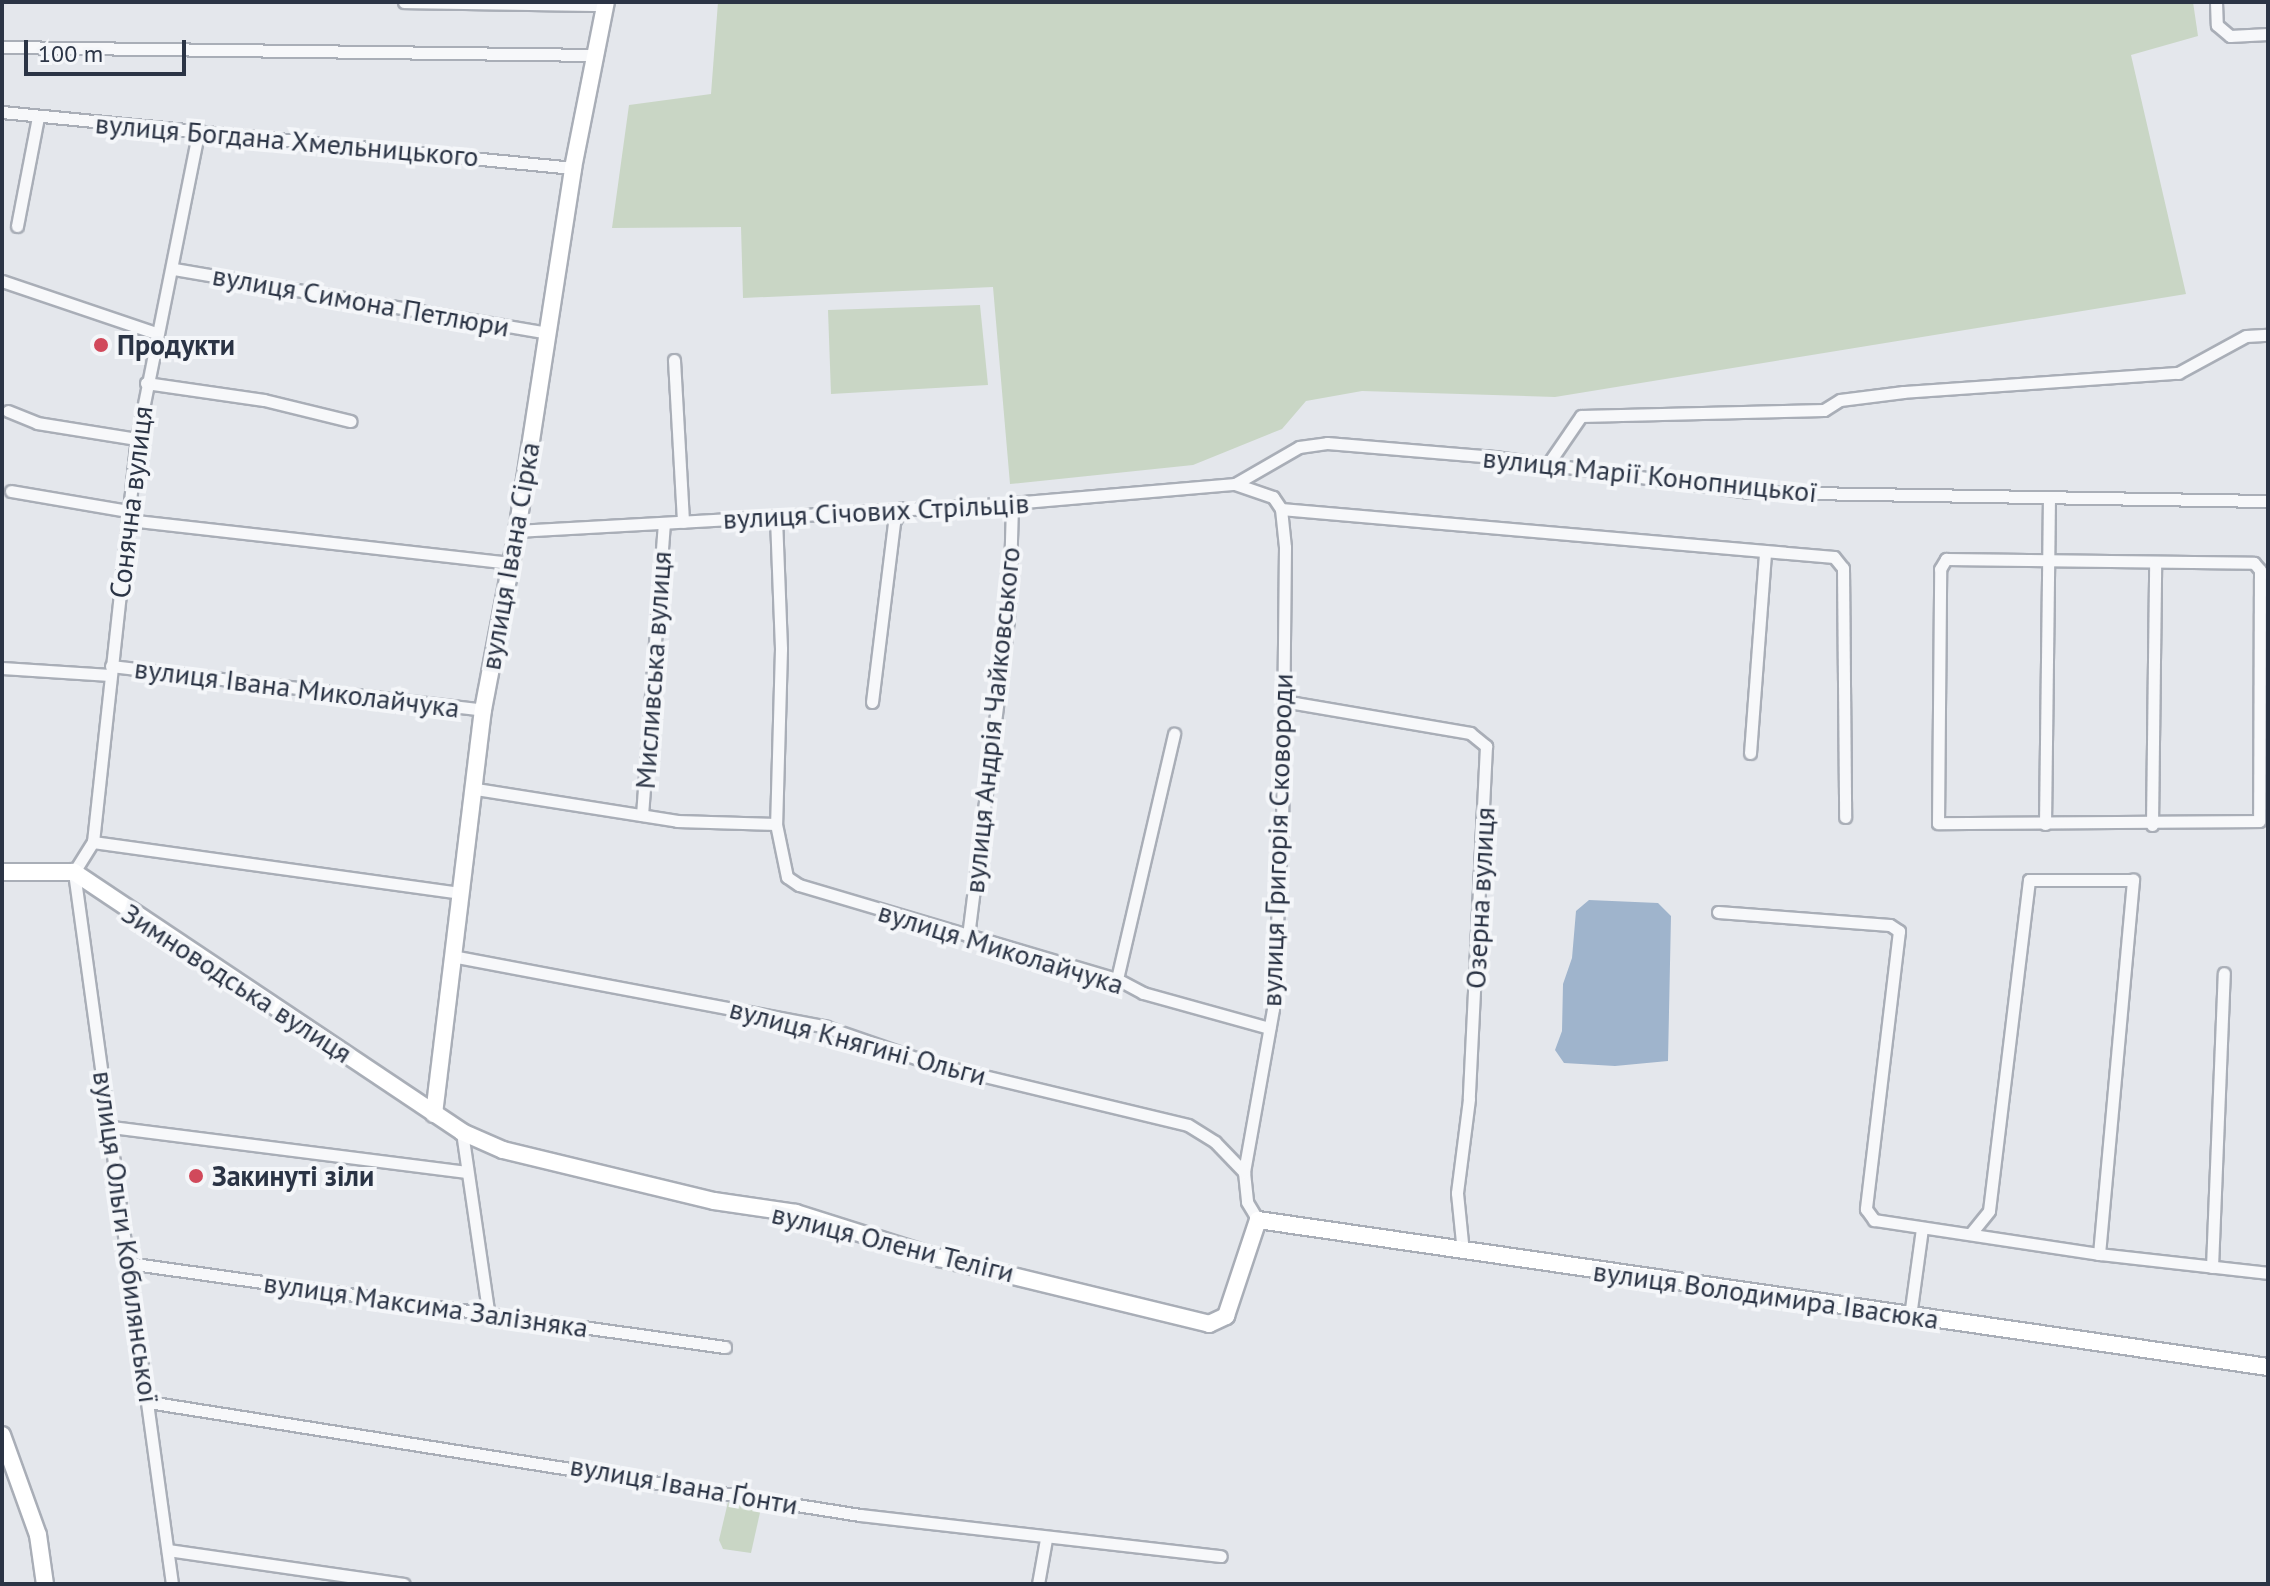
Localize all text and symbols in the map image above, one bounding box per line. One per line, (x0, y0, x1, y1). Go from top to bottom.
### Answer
scale bar (28, 24, 190, 74)
text: 100 m (38, 38, 103, 69)
street label: вулиця Богдана Хмельницького (93, 106, 481, 174)
street label: вулиця Симона Петлюри (210, 258, 512, 344)
place label: Продукти (117, 328, 235, 362)
marker: Продукти (92, 336, 110, 354)
street label: Сонячна вулиця (103, 404, 159, 600)
street label: вулиця Івана Сірка (473, 440, 547, 672)
street label: вулиця Марії Конопницької (1481, 441, 1819, 509)
street label: вулиця Січових Стрільців (722, 486, 1030, 536)
street label: вулиця Андрія Чайковського (957, 545, 1027, 895)
street label: Мисливська вулиця (628, 550, 678, 790)
street label: вулиця Івана Миколайчука (133, 651, 461, 725)
street label: вулиця Григорія Сковороди (1254, 673, 1300, 1007)
street label: Озерна вулиця (1458, 806, 1502, 990)
street label: вулиця Миколайчука (874, 895, 1128, 1001)
street label: Зимноводська вулиця (116, 896, 358, 1070)
street label: вулиця Княгині Ольги (726, 992, 990, 1092)
street label: вулиця Ольги Кобилянської (86, 1069, 166, 1405)
place label: Закинуті зіли (212, 1159, 374, 1193)
marker: Закинуті зіли (187, 1167, 205, 1185)
street label: вулиця Олени Теліги (768, 1197, 1018, 1289)
street label: вулиця Володимира Івасюка (1591, 1254, 1941, 1336)
street label: вулиця Максима Залізняка (262, 1266, 590, 1344)
street label: вулиця Івана Ґонти (568, 1448, 800, 1522)

